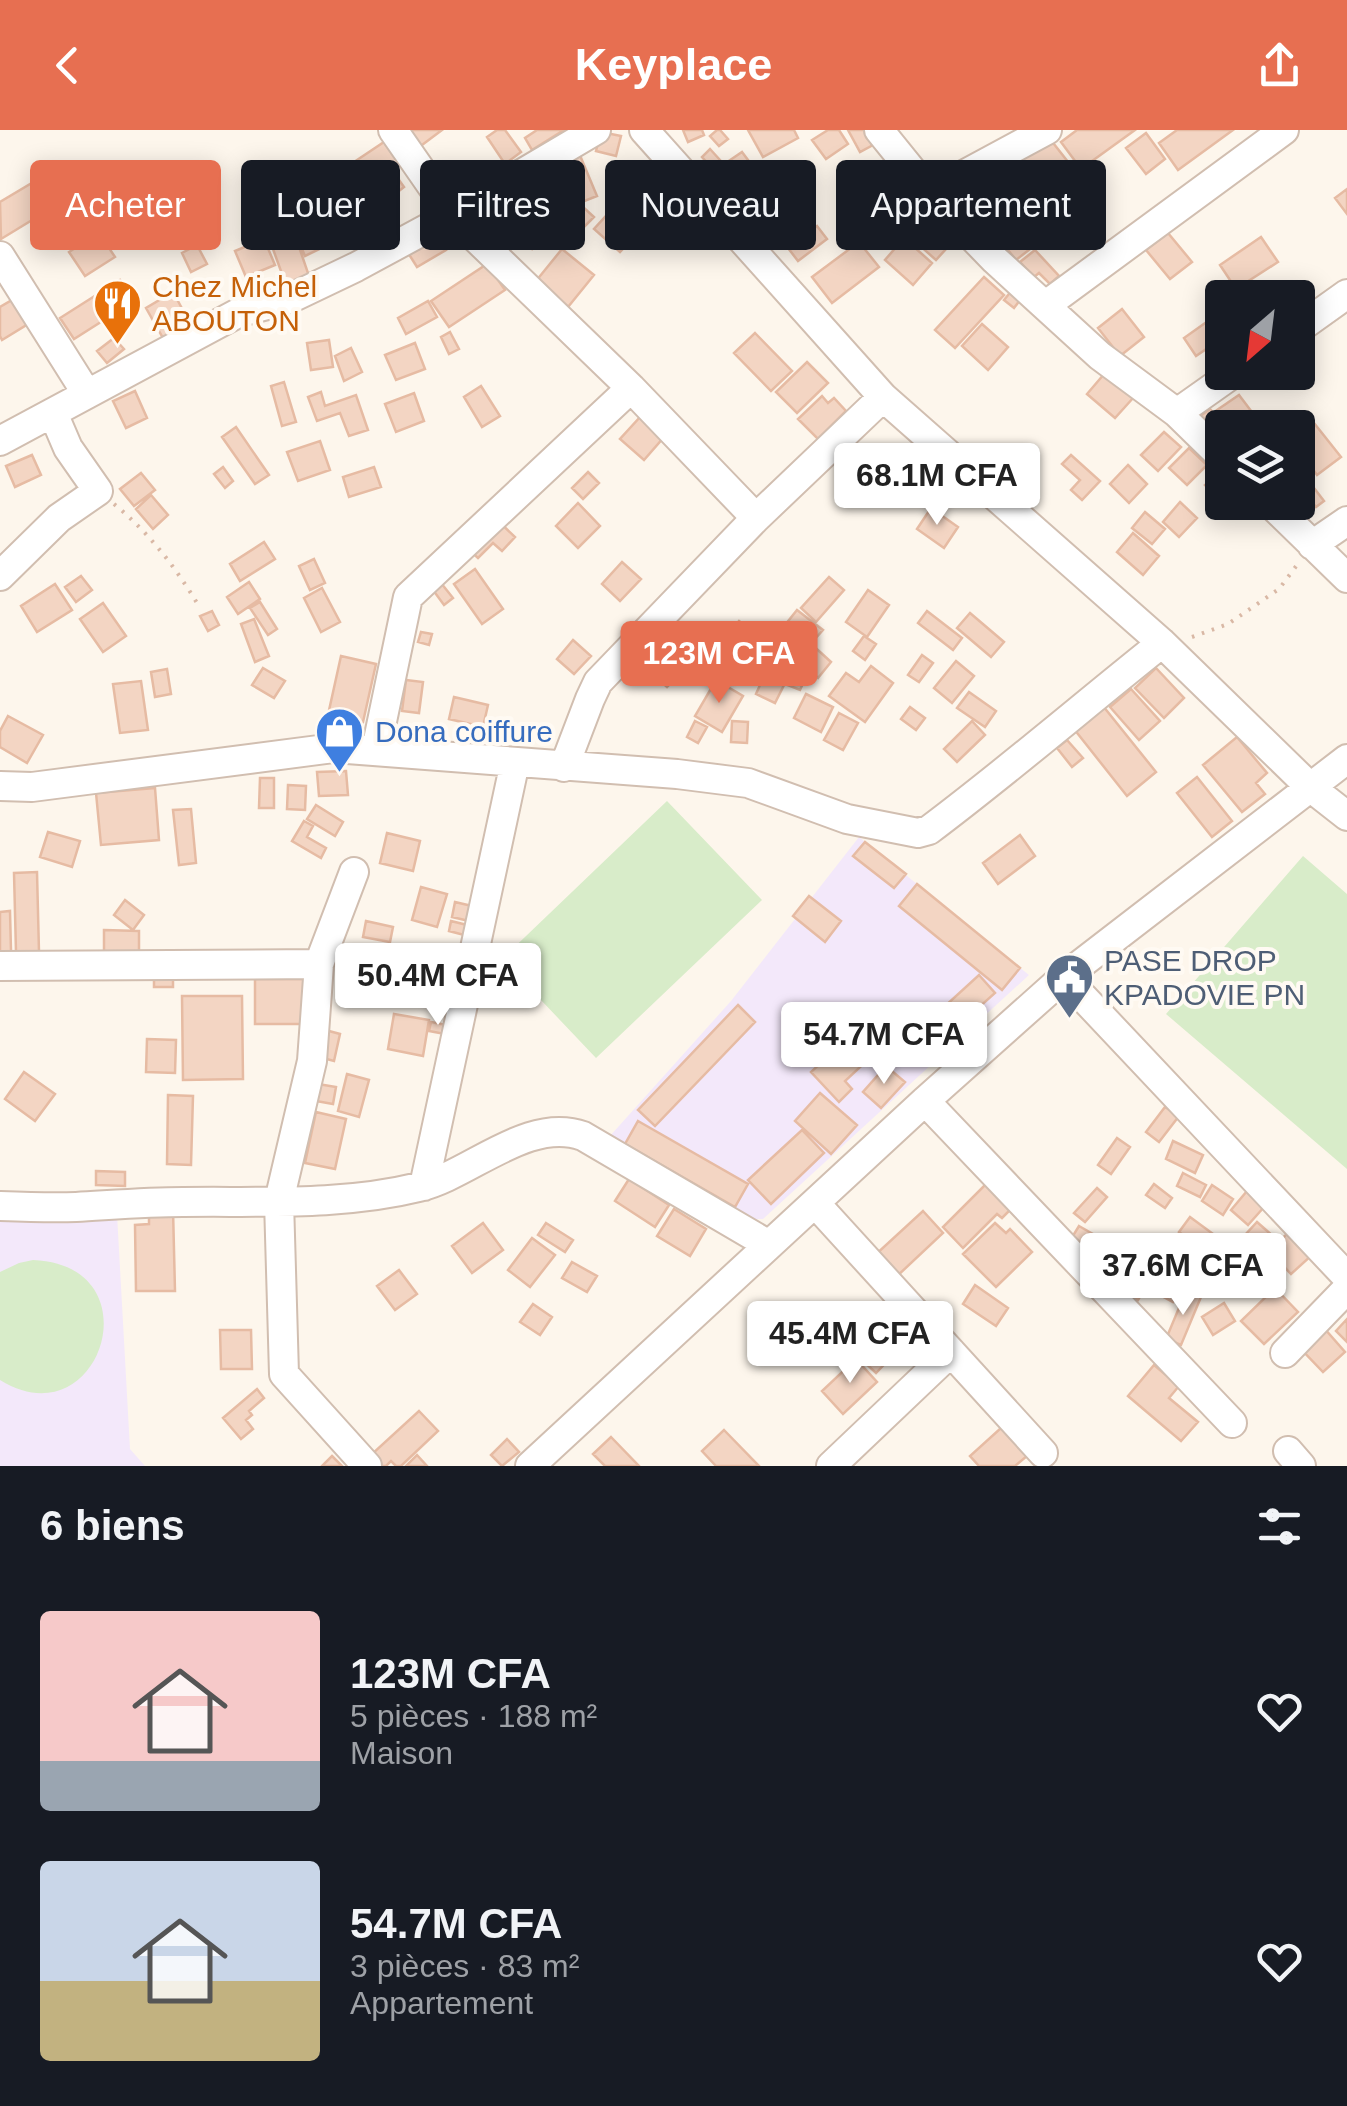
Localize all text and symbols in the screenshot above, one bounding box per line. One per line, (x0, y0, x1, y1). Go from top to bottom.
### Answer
icon: back (40, 38, 95, 93)
icon: share (1252, 38, 1307, 93)
text: Keyplace (575, 39, 772, 90)
chip: Acheter (30, 160, 221, 250)
chip: Louer (241, 160, 400, 250)
chip: Filtres (420, 160, 585, 250)
chip: Nouveau (605, 160, 816, 250)
chip: Appartement (836, 160, 1106, 250)
place label: Chez Michel ABOUTON (152, 270, 317, 337)
restaurant icon: Chez Michel ABOUTON (91, 278, 143, 346)
north arrow (1205, 280, 1315, 390)
map controls (1205, 280, 1315, 520)
button: layers (1205, 410, 1315, 520)
pin: 68.1M CFA (823, 443, 1051, 528)
text: 68.1M CFA (856, 457, 1018, 493)
pin: 123M CFA (616, 621, 822, 706)
text: 123M CFA (643, 635, 795, 671)
shop icon: Dona coiffure (314, 706, 366, 774)
place label: Dona coiffure (375, 715, 553, 748)
pin: 50.4M CFA (324, 943, 552, 1028)
place label: PASE DROP KPADOVIE PN (1104, 944, 1305, 1011)
public building icon: PASE DROP KPADOVIE PN (1043, 952, 1095, 1020)
text: 50.4M CFA (357, 957, 519, 993)
pin: 54.7M CFA (770, 1002, 998, 1087)
text: 54.7M CFA (803, 1016, 965, 1052)
pin: 37.6M CFA (1069, 1233, 1297, 1318)
text: 37.6M CFA (1102, 1247, 1264, 1283)
pin: 45.4M CFA (736, 1301, 964, 1386)
text: 45.4M CFA (769, 1315, 931, 1351)
icon: filters (1252, 1499, 1307, 1554)
text: 6 biens (40, 1502, 185, 1549)
text: 123M CFA (350, 1650, 551, 1697)
icon: home (120, 1651, 240, 1771)
icon: heart (1252, 1684, 1307, 1739)
text: 5 pièces · 188 m² (350, 1698, 597, 1734)
text: Maison (350, 1735, 453, 1771)
text: 54.7M CFA (350, 1900, 562, 1947)
icon: home (120, 1901, 240, 2021)
icon: heart (1252, 1934, 1307, 1989)
text: 3 pièces · 83 m² (350, 1948, 579, 1984)
text: Appartement (350, 1985, 533, 2021)

